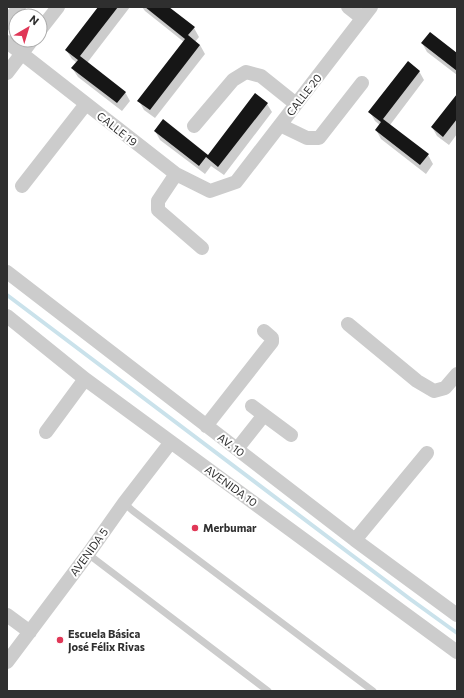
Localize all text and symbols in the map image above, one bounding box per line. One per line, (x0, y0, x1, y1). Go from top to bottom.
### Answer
north arrow (8, 8, 48, 48)
text: N (27, 12, 42, 27)
street label: CALLE 20 (283, 71, 324, 118)
street label: CALLE 19 (94, 109, 140, 149)
street label: AV. 10 (215, 430, 247, 459)
street label: AVENIDA 10 (203, 462, 260, 509)
place label: Merbumar (203, 521, 257, 534)
marker: Merbumar (190, 523, 200, 533)
street label: AVENIDA 5 (67, 525, 110, 578)
place label: Escuela Básica José Félix Rivas (68, 627, 145, 654)
marker: Escuela Básica José Félix Rivas (55, 635, 65, 645)

